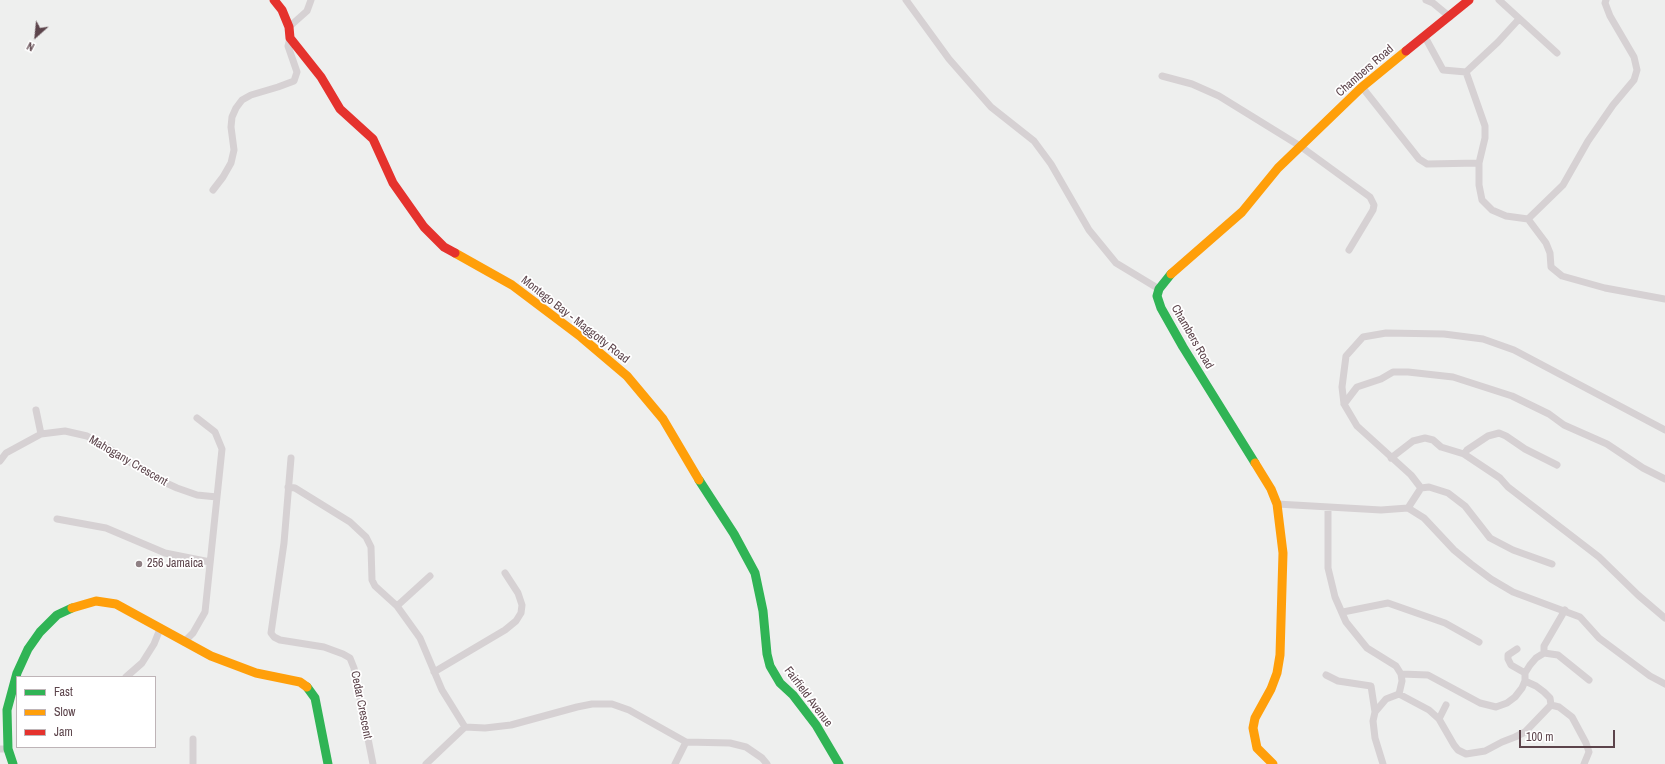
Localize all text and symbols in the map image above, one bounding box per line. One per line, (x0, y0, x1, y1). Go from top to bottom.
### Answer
north arrow (16, 16, 56, 56)
text: N (24, 39, 37, 54)
street label: Chambers Road (1333, 42, 1397, 100)
street label: Montego Bay - Maggotty Road (518, 273, 632, 367)
street label: Chambers Road (1168, 302, 1216, 372)
street label: Mahogany Crescent (86, 433, 170, 489)
place label: 256 Jamaica (147, 557, 203, 571)
marker: 256 Jamaica (134, 559, 144, 569)
street label: Fairfield Avenue (781, 664, 835, 730)
street label: Cedar Crescent (347, 670, 375, 740)
legend (16, 676, 156, 748)
text: Fast (54, 684, 73, 700)
text: Slow (54, 704, 75, 720)
scale bar (1521, 722, 1617, 748)
text: Jam (54, 724, 73, 740)
text: 100 m (1526, 729, 1553, 745)

